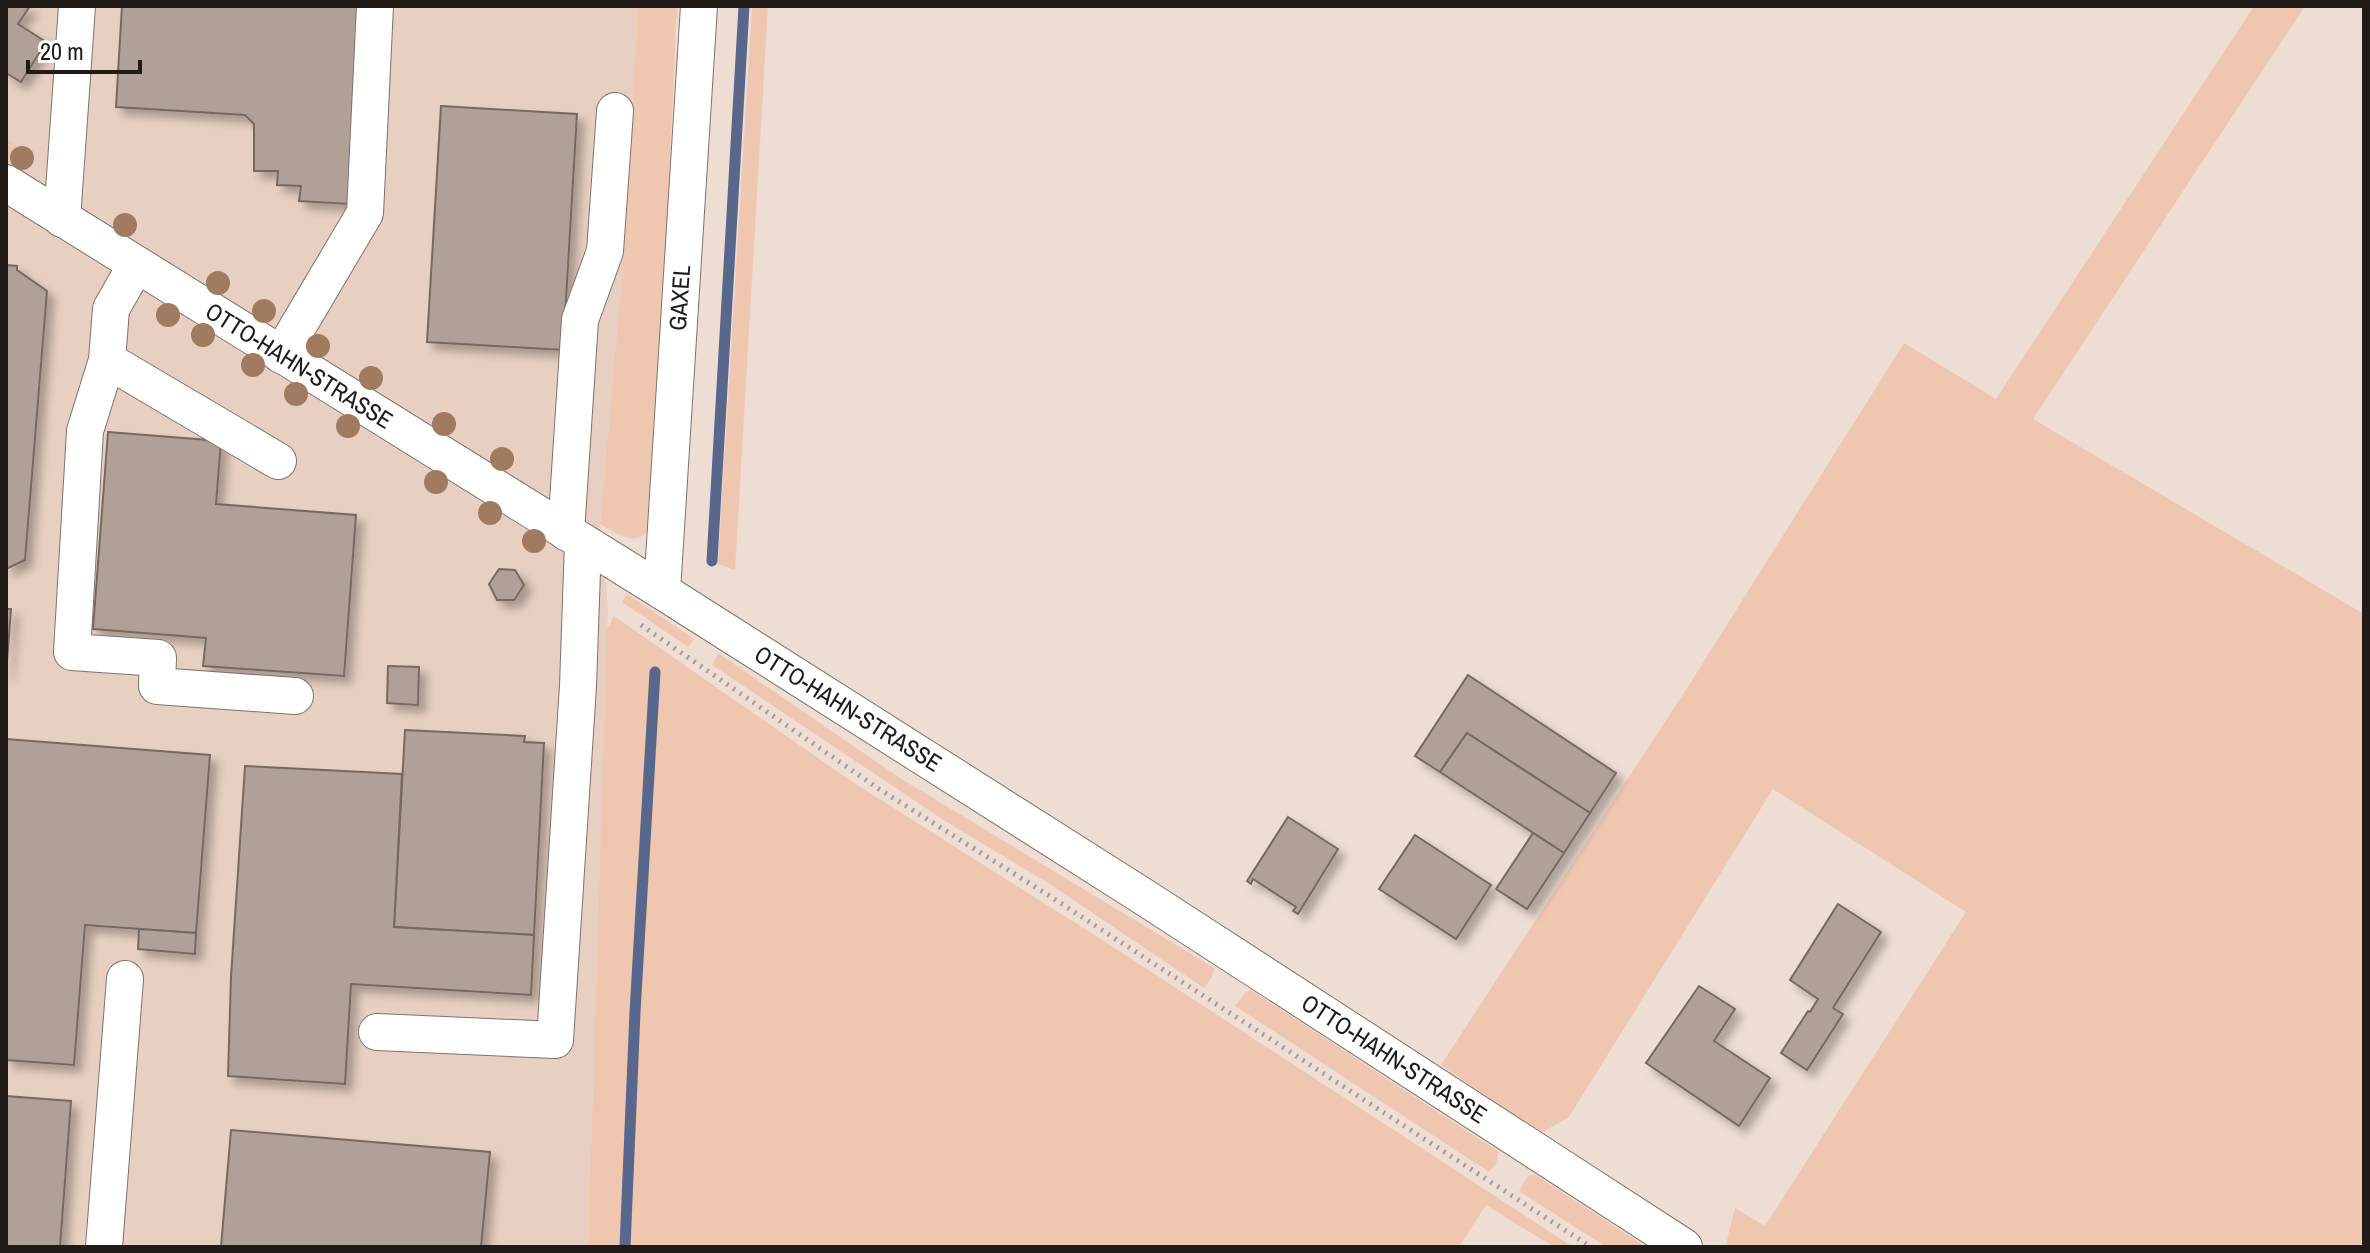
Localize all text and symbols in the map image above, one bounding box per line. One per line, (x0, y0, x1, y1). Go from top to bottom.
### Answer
scale bar (28, 24, 140, 74)
text: 20 m (40, 35, 84, 67)
street label: GAXEL (661, 264, 697, 332)
street label: OTTO-HAHN-STRASSE (200, 295, 399, 436)
street label: OTTO-HAHN-STRASSE (749, 638, 948, 779)
street label: OTTO-HAHN-STRASSE (1296, 986, 1493, 1130)

